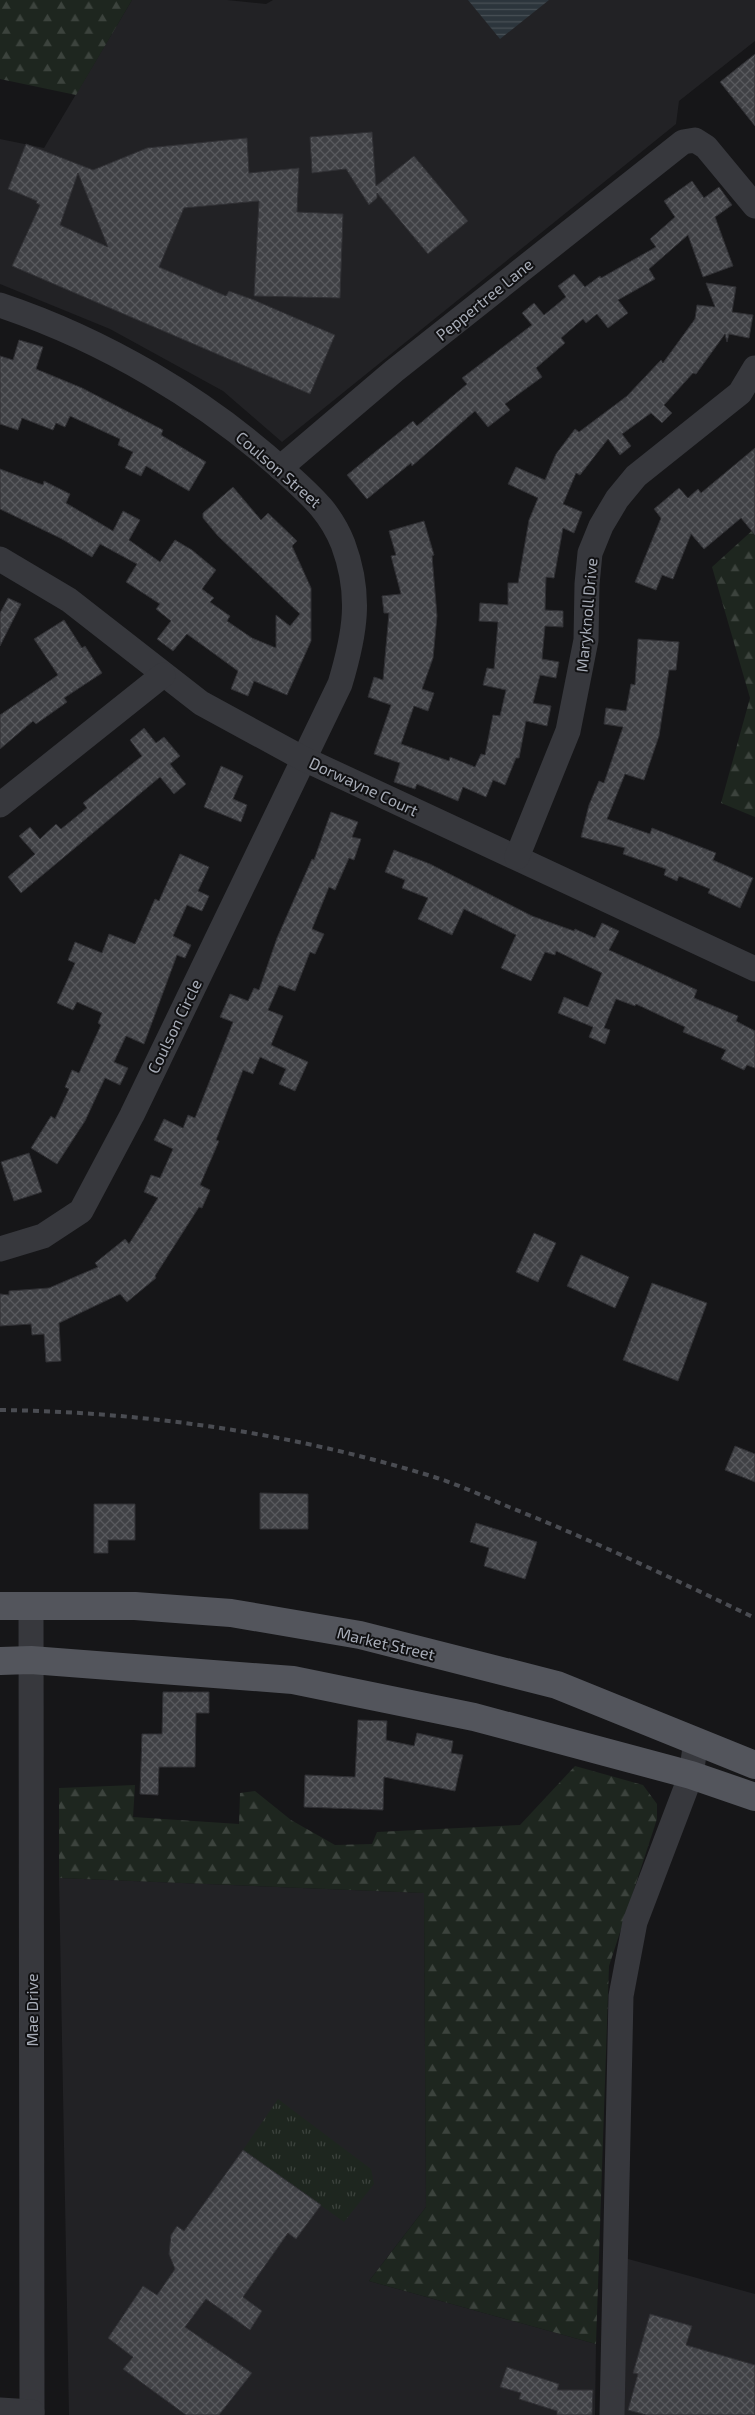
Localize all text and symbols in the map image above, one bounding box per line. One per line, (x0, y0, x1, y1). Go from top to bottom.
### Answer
street label: Peppertree Lane (432, 254, 536, 344)
street label: Coulson Street (233, 427, 325, 511)
street label: Maryknoll Drive (572, 557, 600, 673)
street label: Dorwayne Court (307, 752, 421, 820)
street label: Coulson Circle (143, 976, 205, 1076)
street label: Market Street (335, 1623, 437, 1663)
street label: Mae Drive (22, 1974, 41, 2046)

